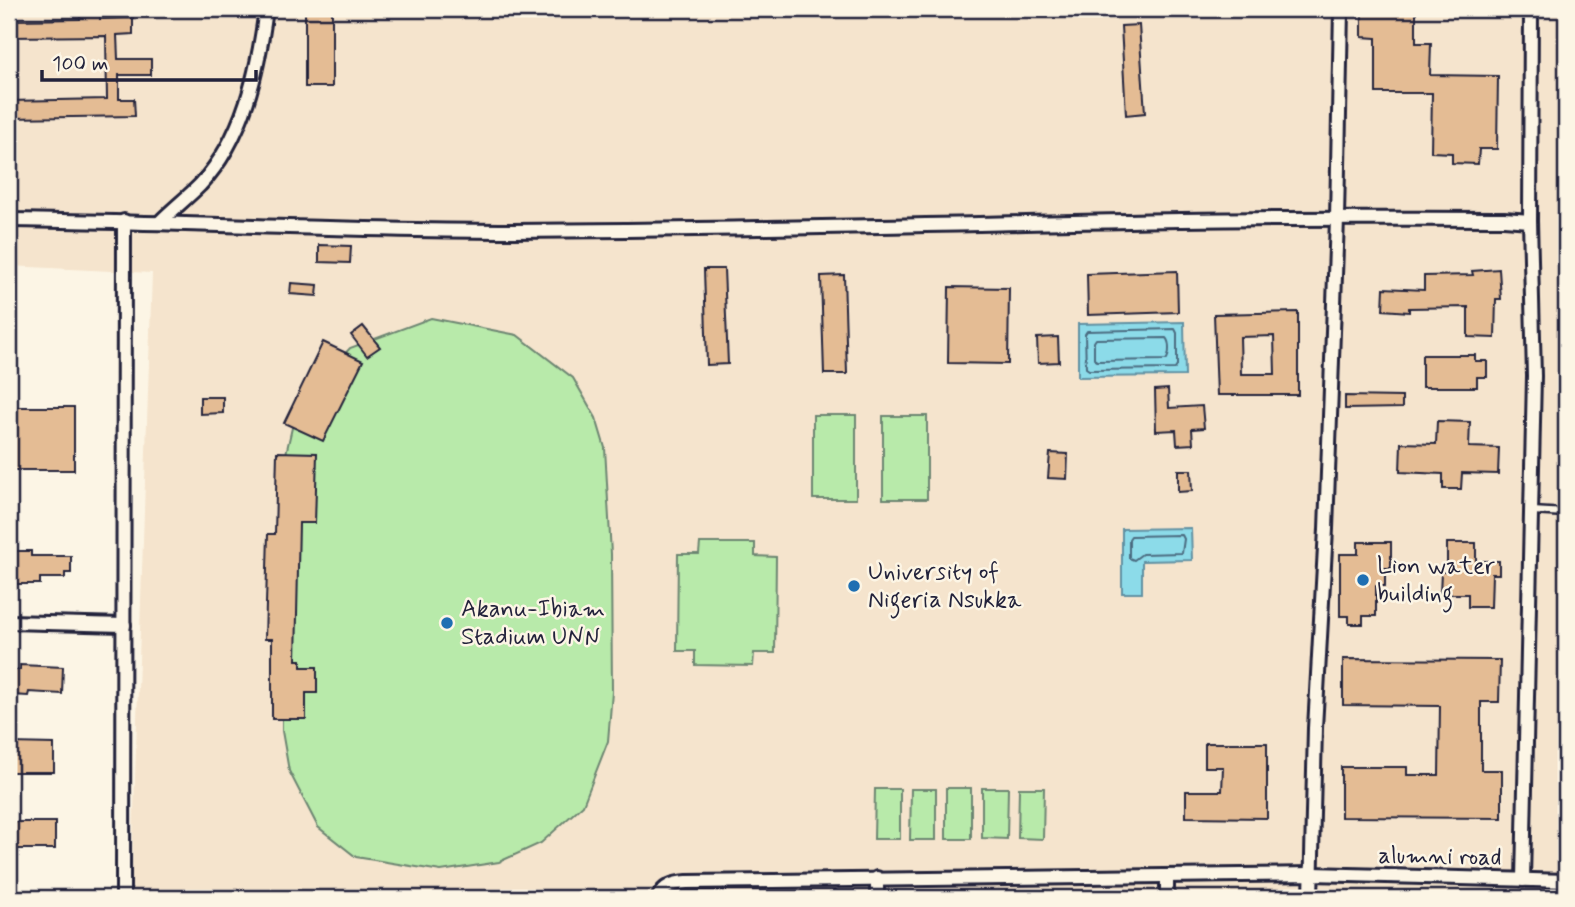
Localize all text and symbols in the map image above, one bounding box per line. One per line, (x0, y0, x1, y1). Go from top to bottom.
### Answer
scale bar (42, 38, 256, 82)
text: 100 m (52, 50, 108, 78)
place label: Lion water building (1377, 551, 1495, 613)
place label: University of Nigeria Nsukka (868, 557, 1022, 619)
marker: Lion water building (1355, 572, 1371, 588)
marker: University of Nigeria Nsukka (846, 578, 862, 594)
place label: Akanu-Ibiam Stadium UNN (461, 594, 605, 653)
marker: Akanu-Ibiam Stadium UNN (439, 615, 455, 631)
street label: alumni road (1378, 840, 1502, 874)

